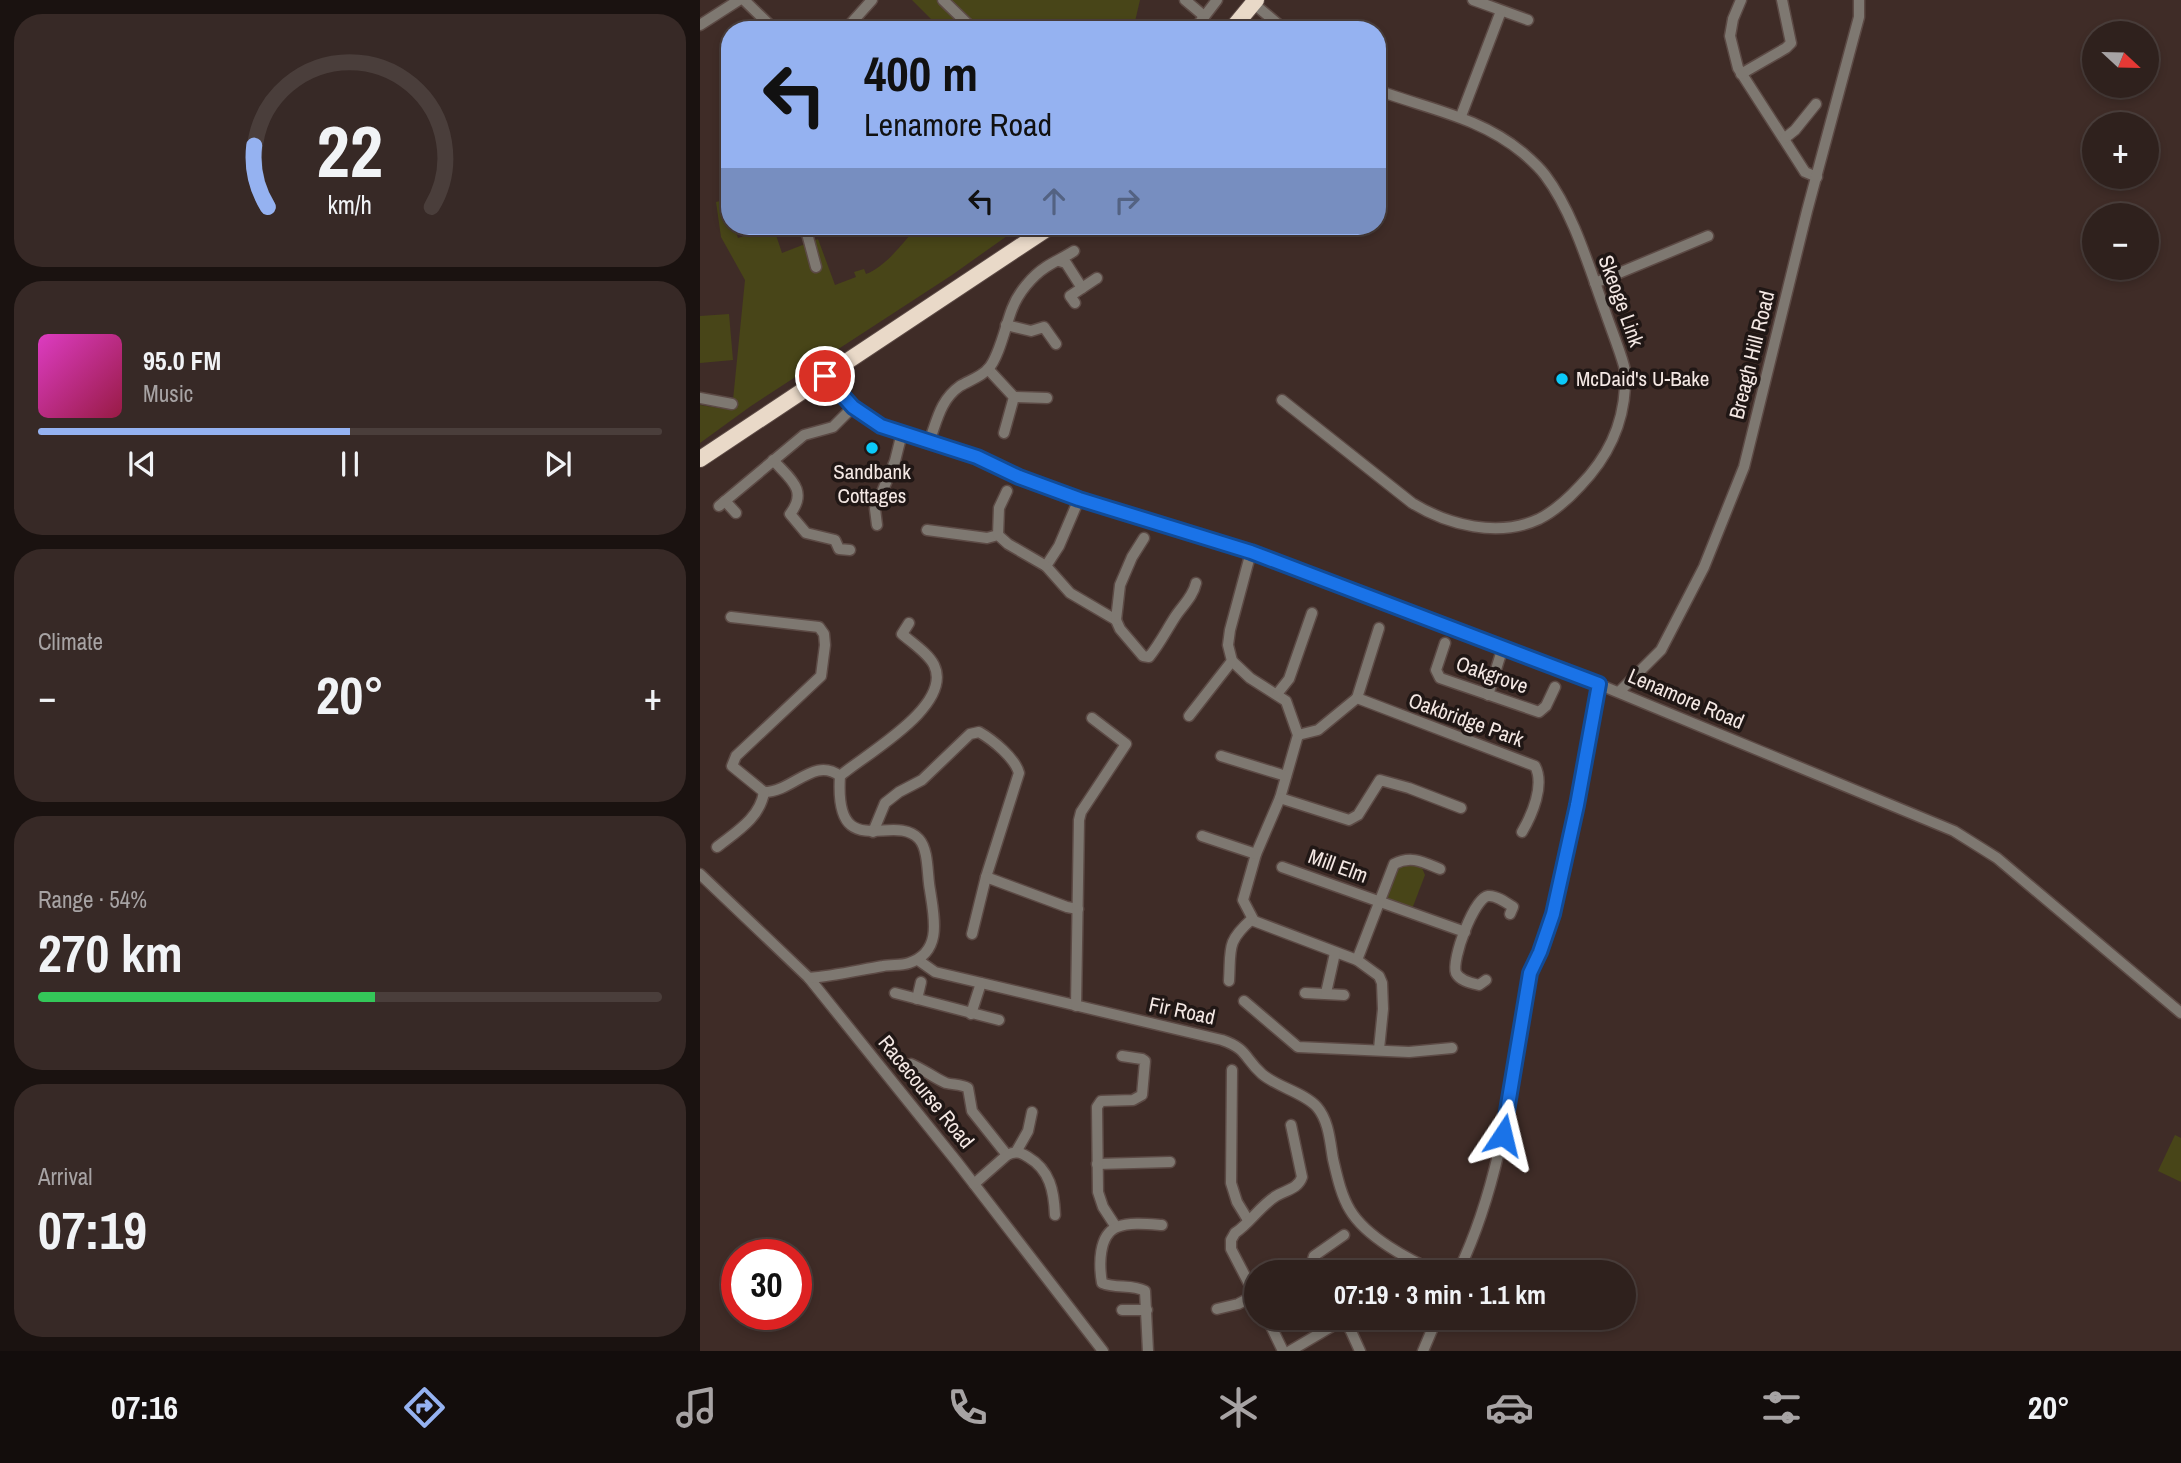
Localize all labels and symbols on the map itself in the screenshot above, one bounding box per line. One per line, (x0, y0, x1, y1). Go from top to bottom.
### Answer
north arrow (2082, 21, 2160, 98)
street label: Skeoge Link (1591, 251, 1652, 351)
street label: Breagh Hill Road (1722, 288, 1781, 422)
pin (795, 346, 855, 406)
place label: McDaid's U-Bake (1576, 364, 1709, 393)
marker: McDaid's U-Bake (1554, 371, 1570, 387)
marker: Sandbank Cottages (864, 440, 880, 456)
place label: Sandbank Cottages (833, 457, 911, 510)
street label: Oakgrove (1452, 649, 1532, 700)
street label: Lenamore Road (1624, 661, 1749, 736)
street label: Oakbridge Park (1405, 685, 1528, 754)
street label: Mill Elm (1304, 841, 1372, 890)
street label: Fir Road (1146, 989, 1218, 1032)
street label: Racecourse Road (872, 1029, 981, 1154)
position arrow (1466, 1098, 1540, 1172)
speed limit sign: 30 (721, 1239, 812, 1330)

